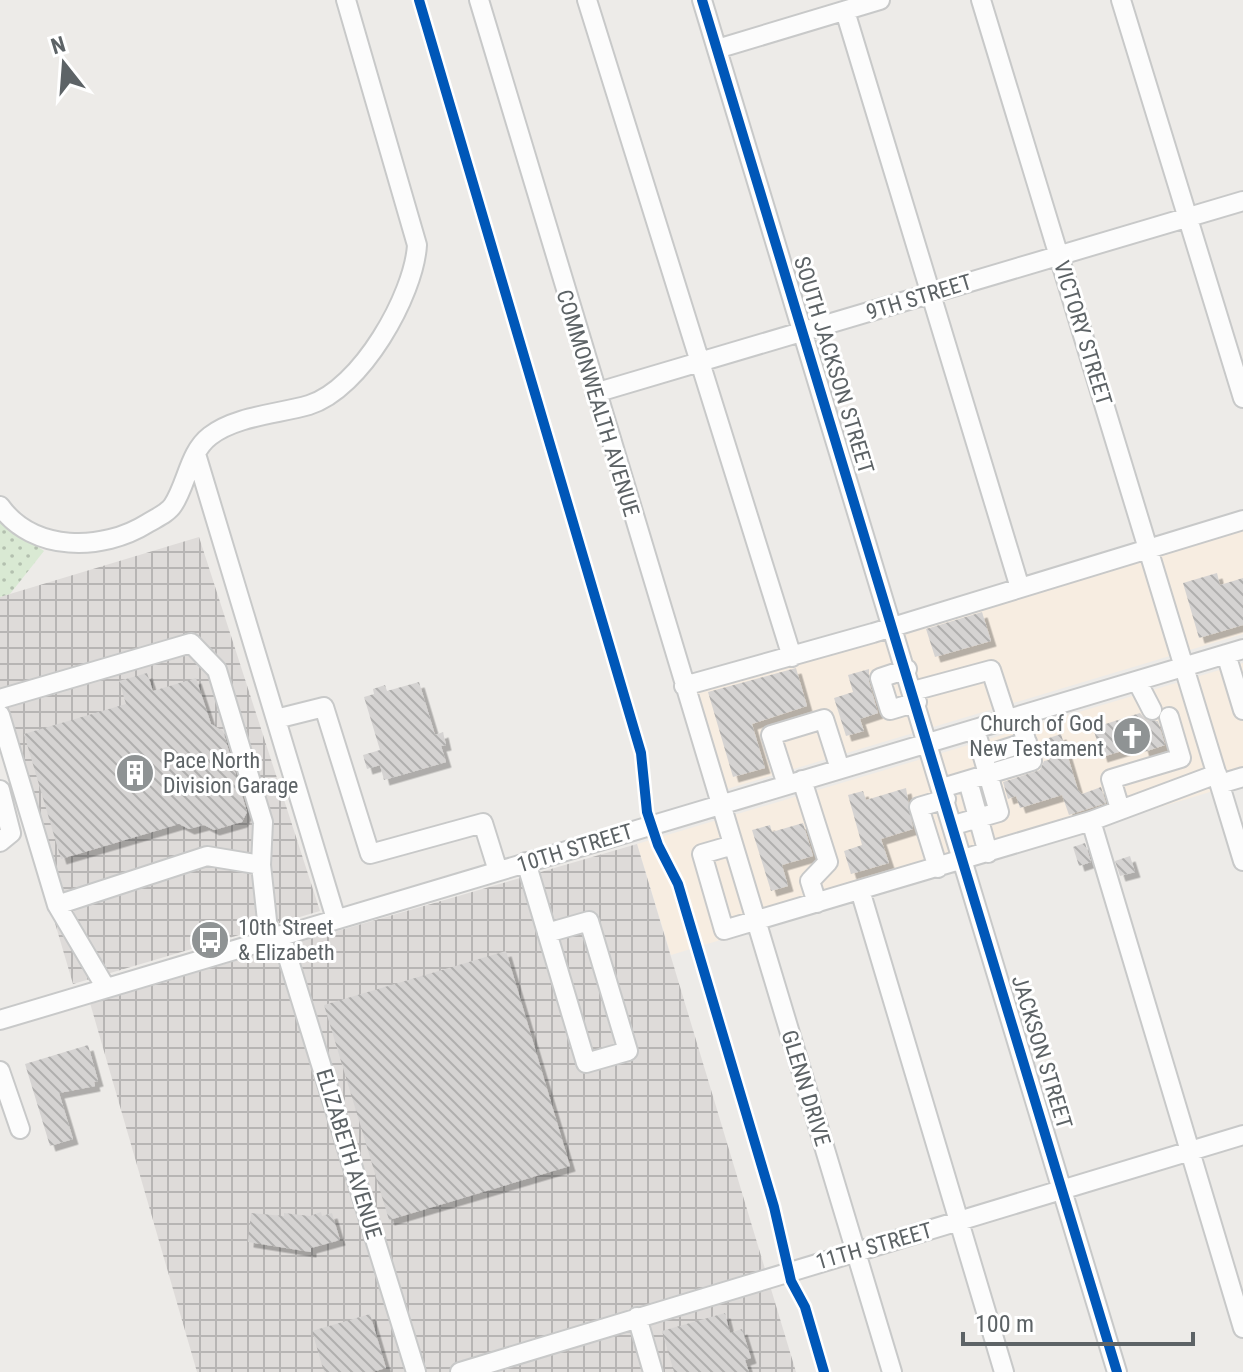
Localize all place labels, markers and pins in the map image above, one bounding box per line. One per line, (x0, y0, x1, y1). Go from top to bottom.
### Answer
place label: Church of God New Testament (969, 711, 1104, 761)
church icon: Church of God New Testament (1111, 715, 1153, 757)
place label: Pace North Division Garage (163, 748, 298, 798)
building icon: Pace North Division Garage (114, 752, 156, 794)
place label: 10th Street & Elizabeth (238, 915, 335, 965)
bus stop icon: 10th Street & Elizabeth (189, 919, 231, 961)

